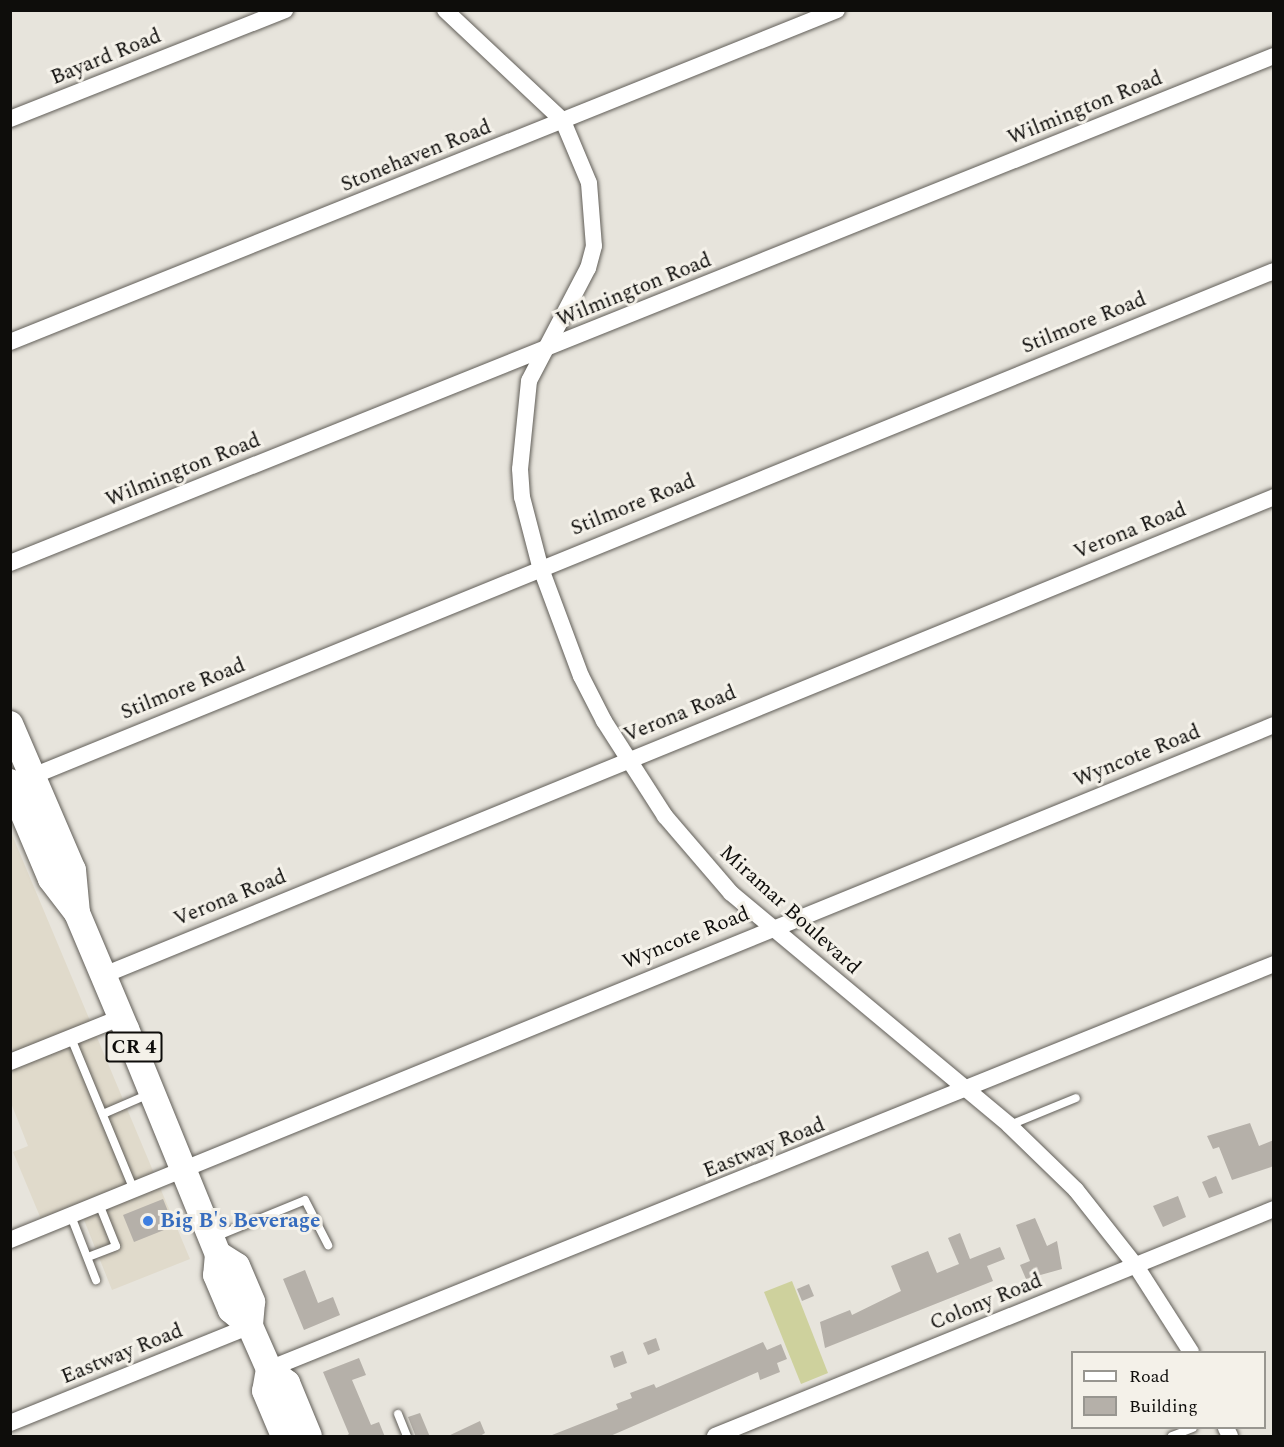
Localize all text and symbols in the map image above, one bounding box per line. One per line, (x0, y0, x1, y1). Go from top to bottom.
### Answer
street label: Bayard Road (47, 23, 165, 91)
street label: Wilmington Road (1004, 65, 1166, 151)
street label: Stonehaven Road (337, 114, 495, 198)
street label: Wilmington Road (553, 247, 715, 333)
street label: Stilmore Road (1018, 287, 1150, 359)
street label: Wilmington Road (102, 427, 264, 513)
street label: Stilmore Road (567, 469, 699, 541)
street label: Verona Road (1070, 497, 1190, 565)
street label: Stilmore Road (117, 653, 249, 725)
street label: Verona Road (620, 680, 740, 748)
street label: Wyncote Road (1070, 719, 1204, 793)
street label: Miramar Boulevard (714, 840, 866, 980)
street label: Verona Road (170, 864, 290, 932)
street label: Wyncote Road (619, 901, 753, 975)
road number: CR 4 (106, 1030, 162, 1064)
street label: Eastway Road (700, 1112, 828, 1184)
place label: Big B's Beverage (160, 1208, 321, 1234)
marker: Big B's Beverage (141, 1214, 155, 1228)
street label: Colony Road (926, 1268, 1046, 1336)
street label: Eastway Road (58, 1318, 186, 1390)
legend (1071, 1351, 1266, 1429)
text: Road (1129, 1363, 1170, 1390)
text: Building (1129, 1393, 1198, 1420)

